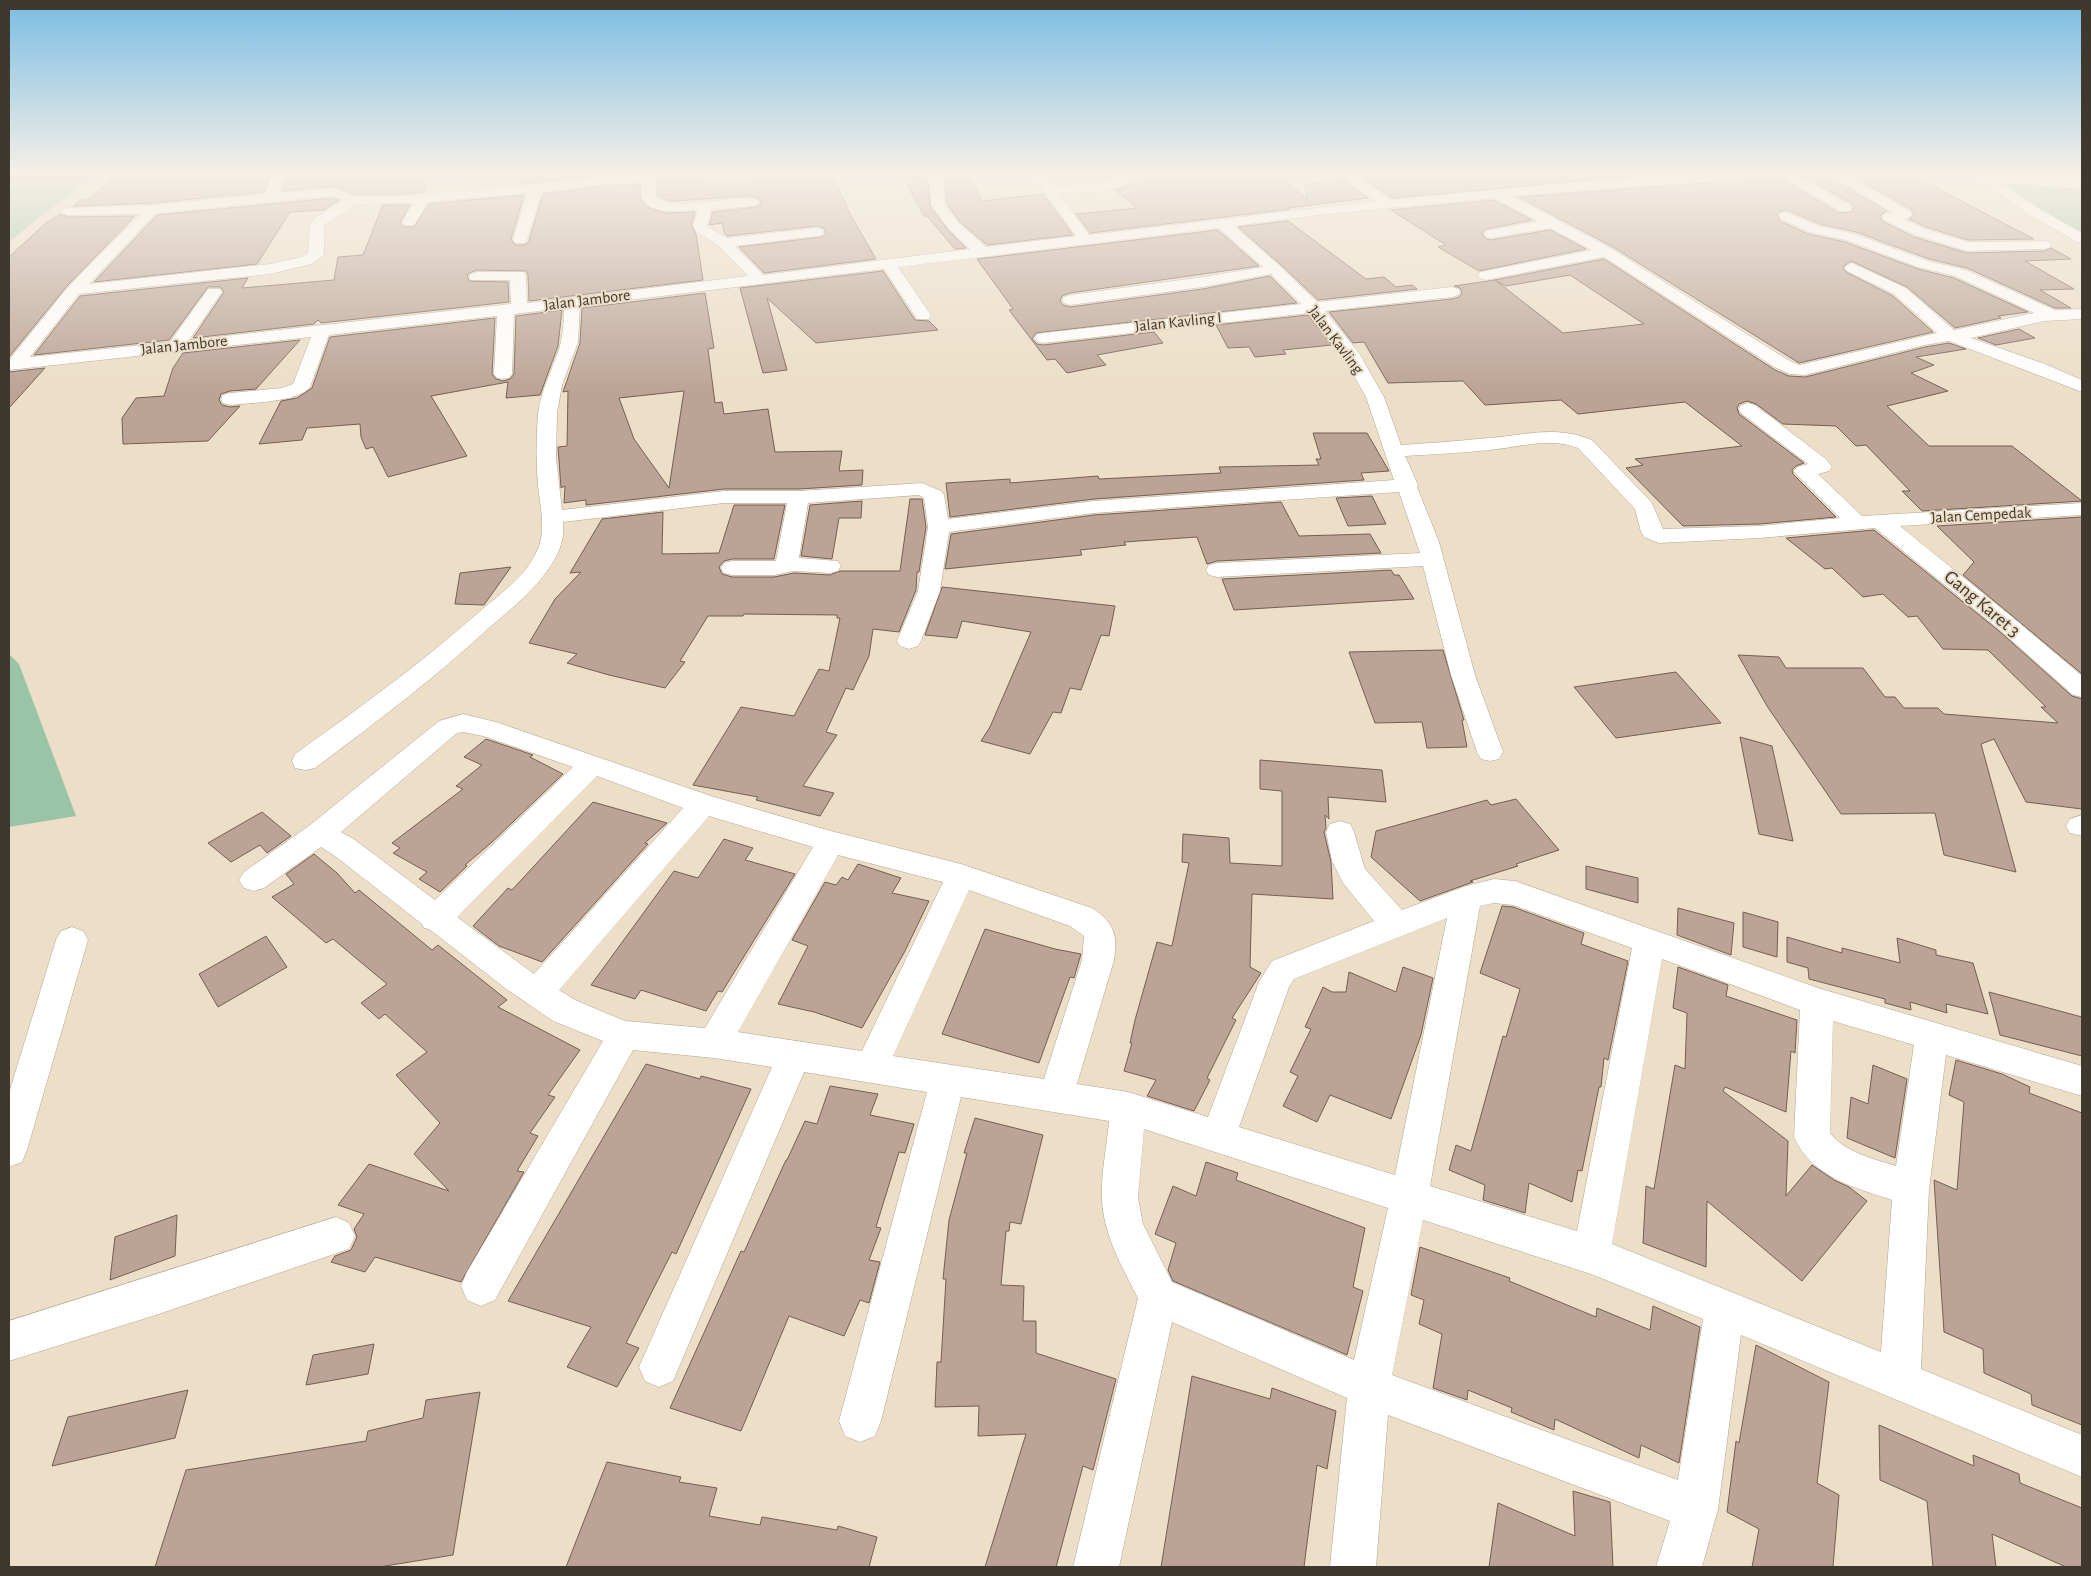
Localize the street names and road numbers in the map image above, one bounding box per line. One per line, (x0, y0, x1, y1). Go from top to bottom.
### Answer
street label: Jalan Jambore (543, 287, 631, 313)
street label: Jalan Kavling (1305, 303, 1367, 377)
street label: Jalan Kavling I (1134, 309, 1222, 335)
street label: Jalan Jambore (140, 332, 228, 358)
street label: Jalan Cempedak (1930, 504, 2032, 526)
street label: Gang Karet 3 (1940, 567, 2024, 641)

